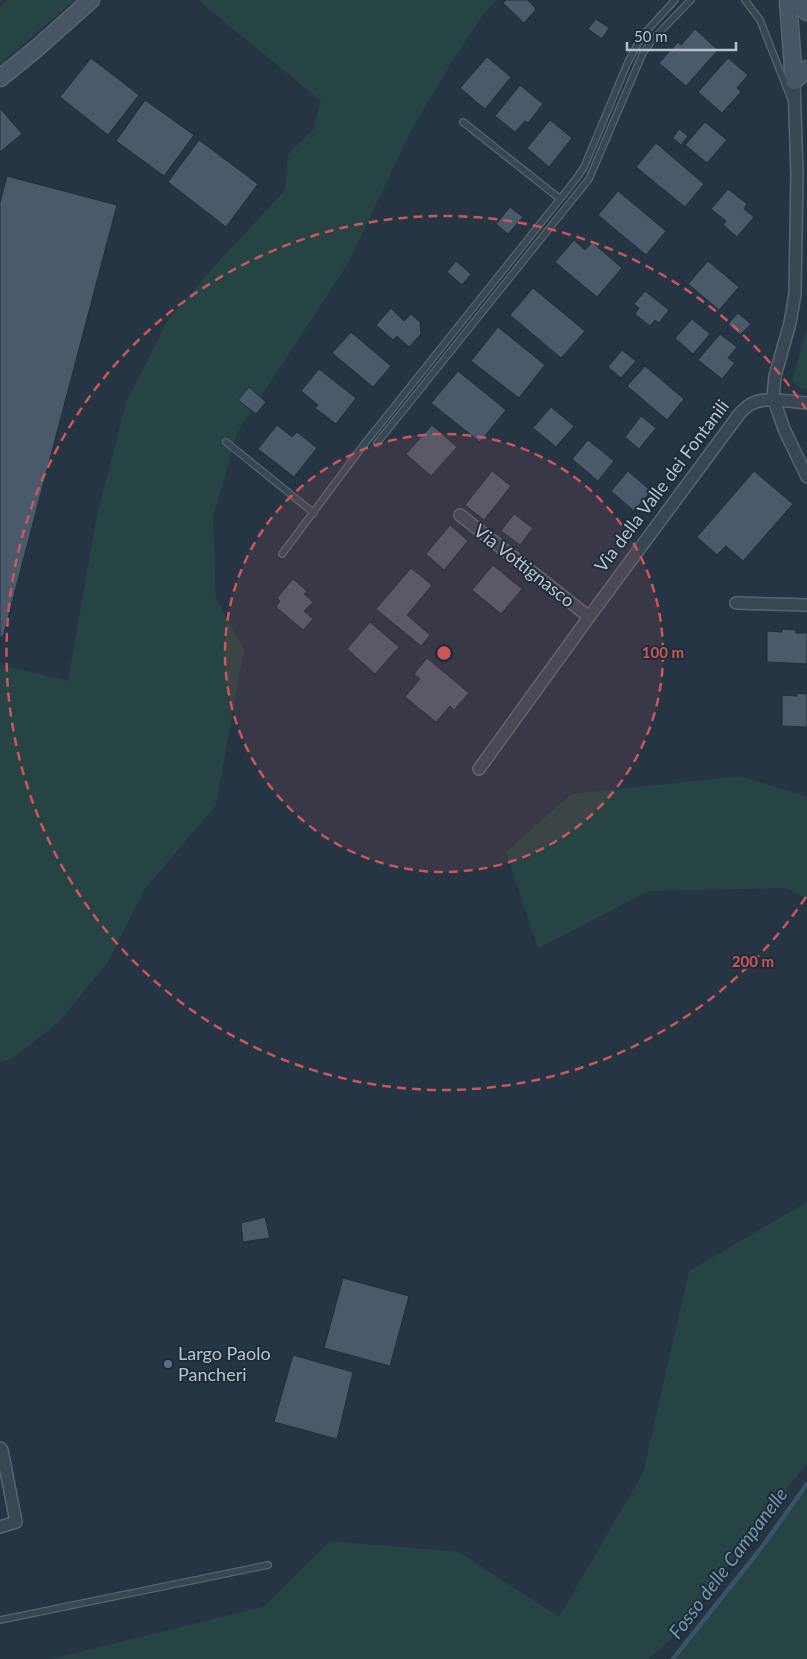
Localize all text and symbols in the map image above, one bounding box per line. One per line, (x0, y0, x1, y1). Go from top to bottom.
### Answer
scale bar (627, 20, 736, 52)
text: 50 m (634, 27, 668, 45)
street label: Via della Valle dei Fontanili (589, 395, 733, 576)
street label: Via Vottignasco (470, 519, 579, 611)
text: 100 m (642, 643, 684, 661)
centre of rings (435, 644, 453, 662)
text: 200 m (732, 952, 774, 970)
place label: Largo Paolo Pancheri (178, 1342, 271, 1385)
marker: Largo Paolo Pancheri (162, 1358, 174, 1370)
water label: Fosso delle Campanelle (663, 1483, 792, 1643)

